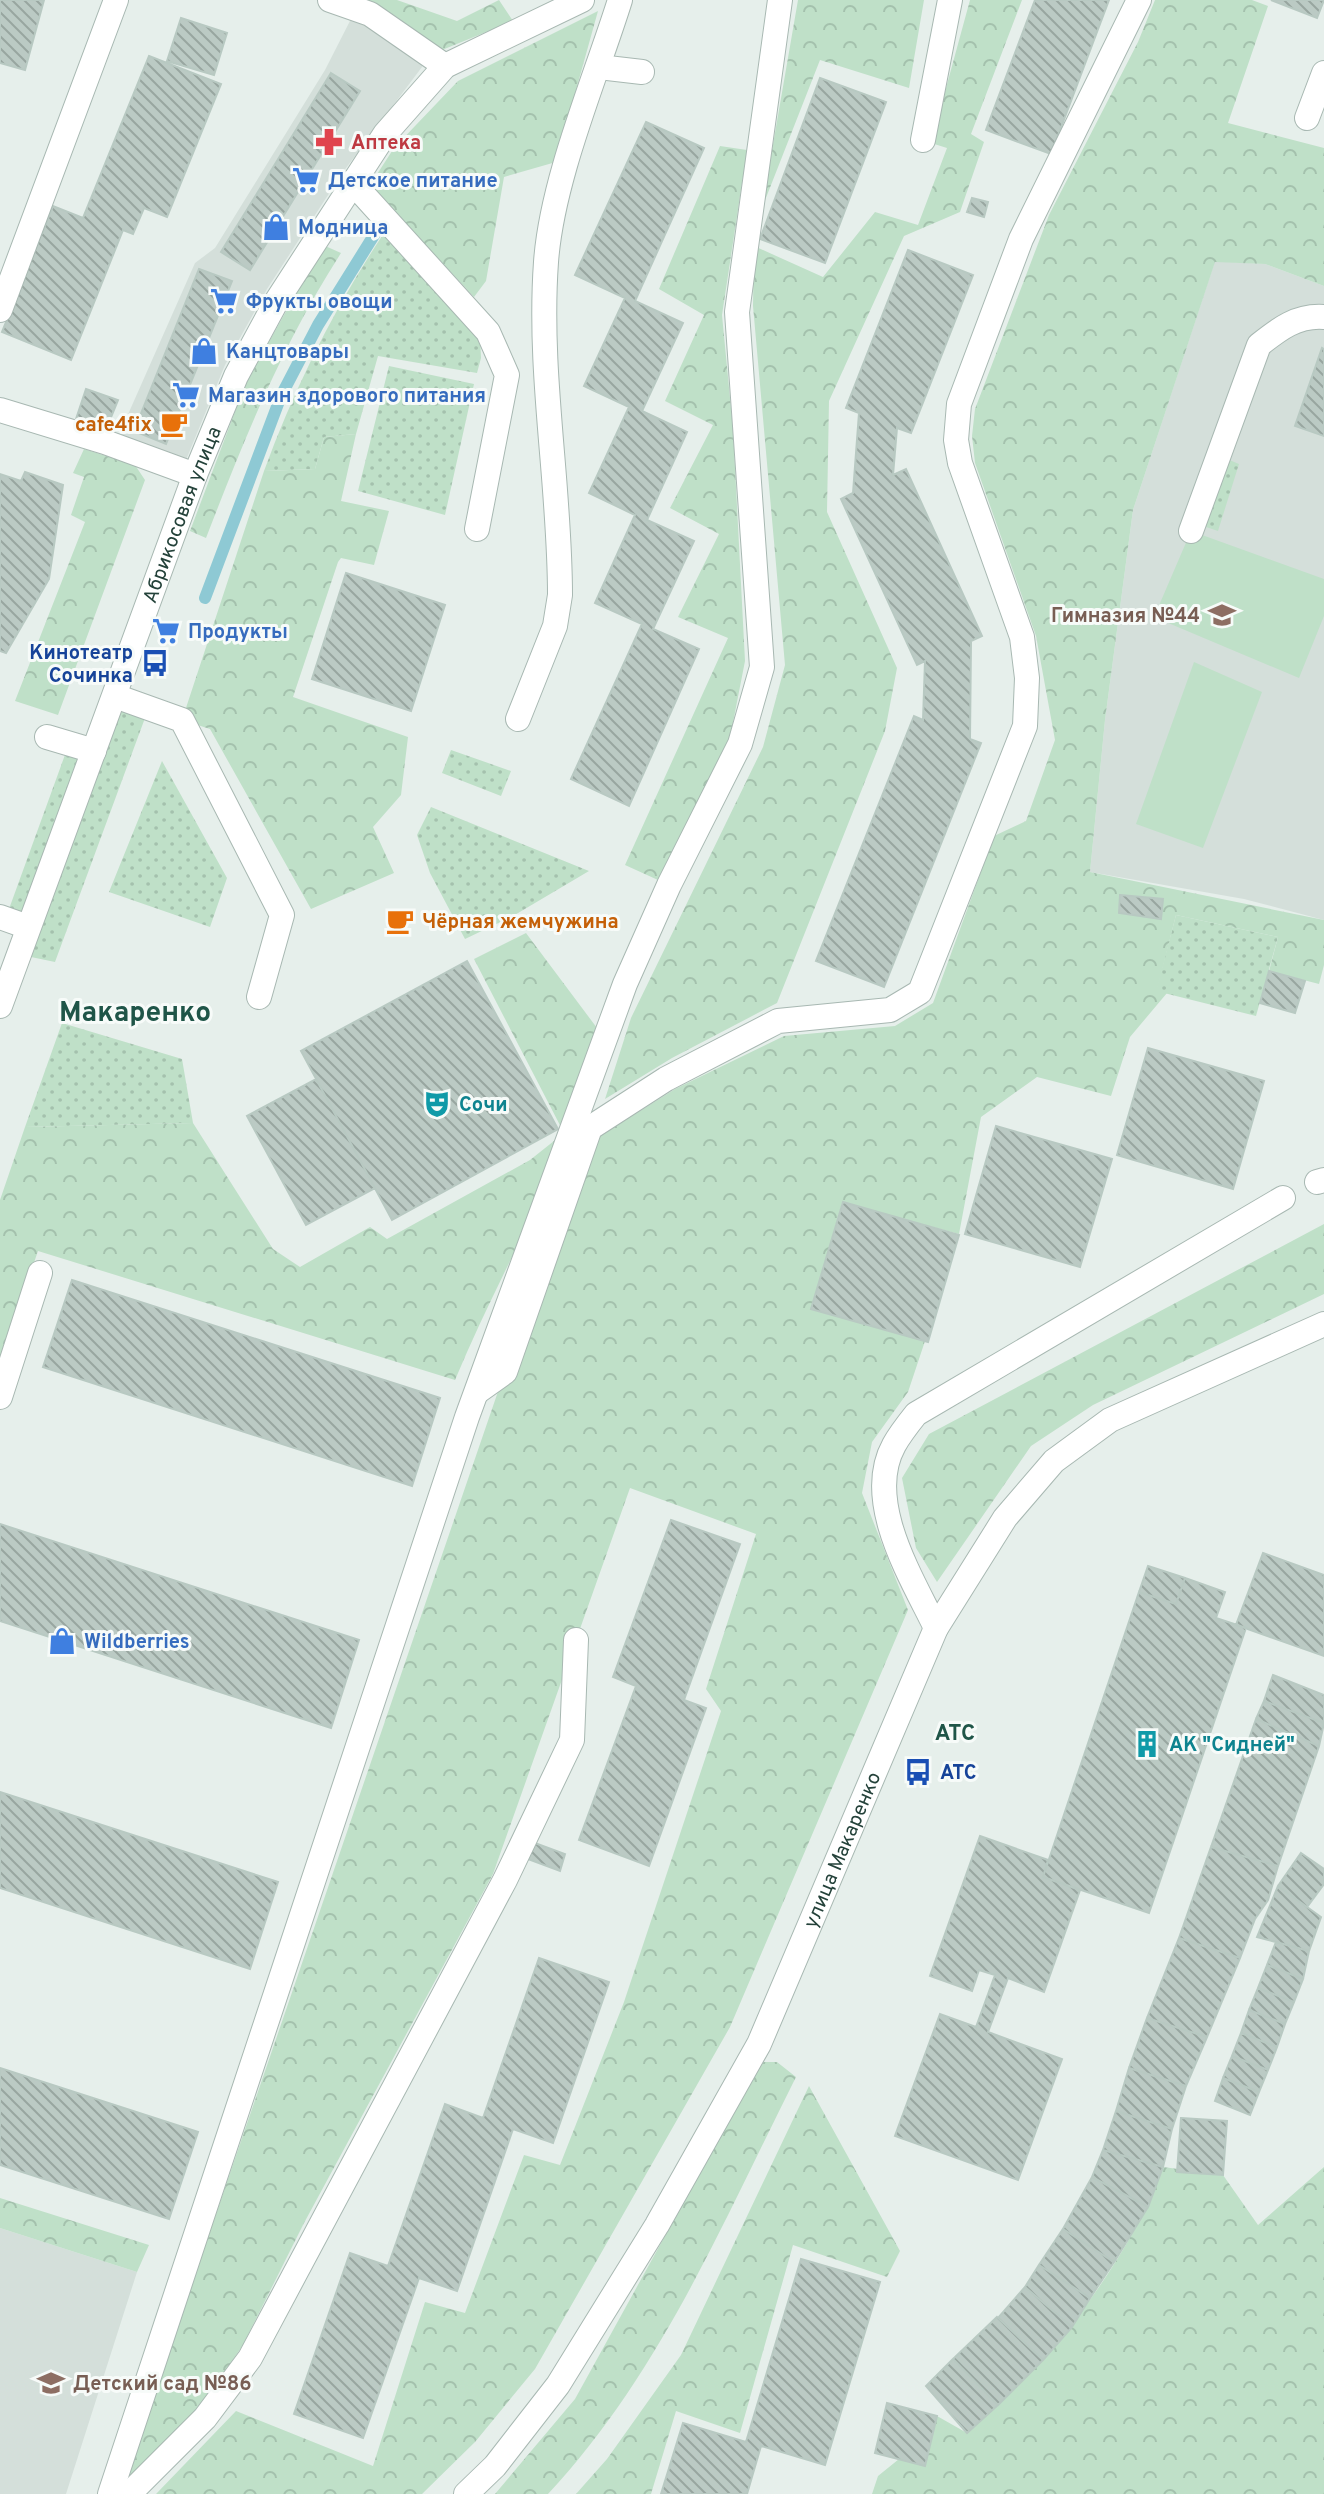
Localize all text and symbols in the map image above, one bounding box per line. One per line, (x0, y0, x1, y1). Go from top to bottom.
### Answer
pharmacy icon: Аптека (314, 127, 344, 157)
place label: Аптека (351, 131, 421, 157)
supermarket icon: Детское питание (291, 165, 321, 195)
place label: Детское питание (328, 169, 498, 195)
shop icon: Модница (261, 212, 291, 242)
place label: Модница (298, 216, 388, 242)
supermarket icon: Фрукты овощи (209, 286, 239, 316)
place label: Фрукты овощи (246, 290, 393, 316)
shop icon: Канцтовары (189, 336, 219, 366)
place label: Канцтовары (226, 340, 349, 366)
supermarket icon: Магазин здорового питания (171, 380, 201, 410)
place label: Магазин здорового питания (208, 384, 486, 410)
cafe icon: cafe4fix (159, 409, 189, 439)
place label: cafe4fix (75, 413, 152, 439)
street label: Абрикосовая улица (138, 423, 229, 607)
school or university icon: Гимназия №44 (1207, 600, 1237, 630)
place label: Гимназия №44 (1051, 604, 1200, 630)
supermarket icon: Продукты (151, 616, 181, 646)
place label: Продукты (188, 620, 288, 646)
place label: Кинотеатр Сочинка (29, 641, 133, 690)
bus stop icon: Кинотеатр Сочинка (140, 648, 170, 678)
cafe icon: Чёрная жемчужина (385, 906, 415, 936)
place label: Чёрная жемчужина (422, 910, 619, 936)
district label: Макаренко (59, 996, 211, 1032)
theatre icon: Сочи (422, 1089, 452, 1119)
place label: Сочи (459, 1093, 508, 1119)
shop icon: Wildberries (47, 1626, 77, 1656)
place label: Wildberries (84, 1630, 190, 1656)
district label: АТС (935, 1721, 975, 1748)
building icon: АК "Сидней" (1132, 1729, 1162, 1759)
place label: АК "Сидней" (1169, 1733, 1295, 1759)
bus stop icon: АТС (903, 1757, 933, 1787)
place label: АТС (940, 1761, 977, 1787)
street label: улица Макаренко (799, 1768, 888, 1933)
school or university icon: Детский сад №86 (36, 2368, 66, 2398)
place label: Детский сад №86 (73, 2372, 252, 2398)

